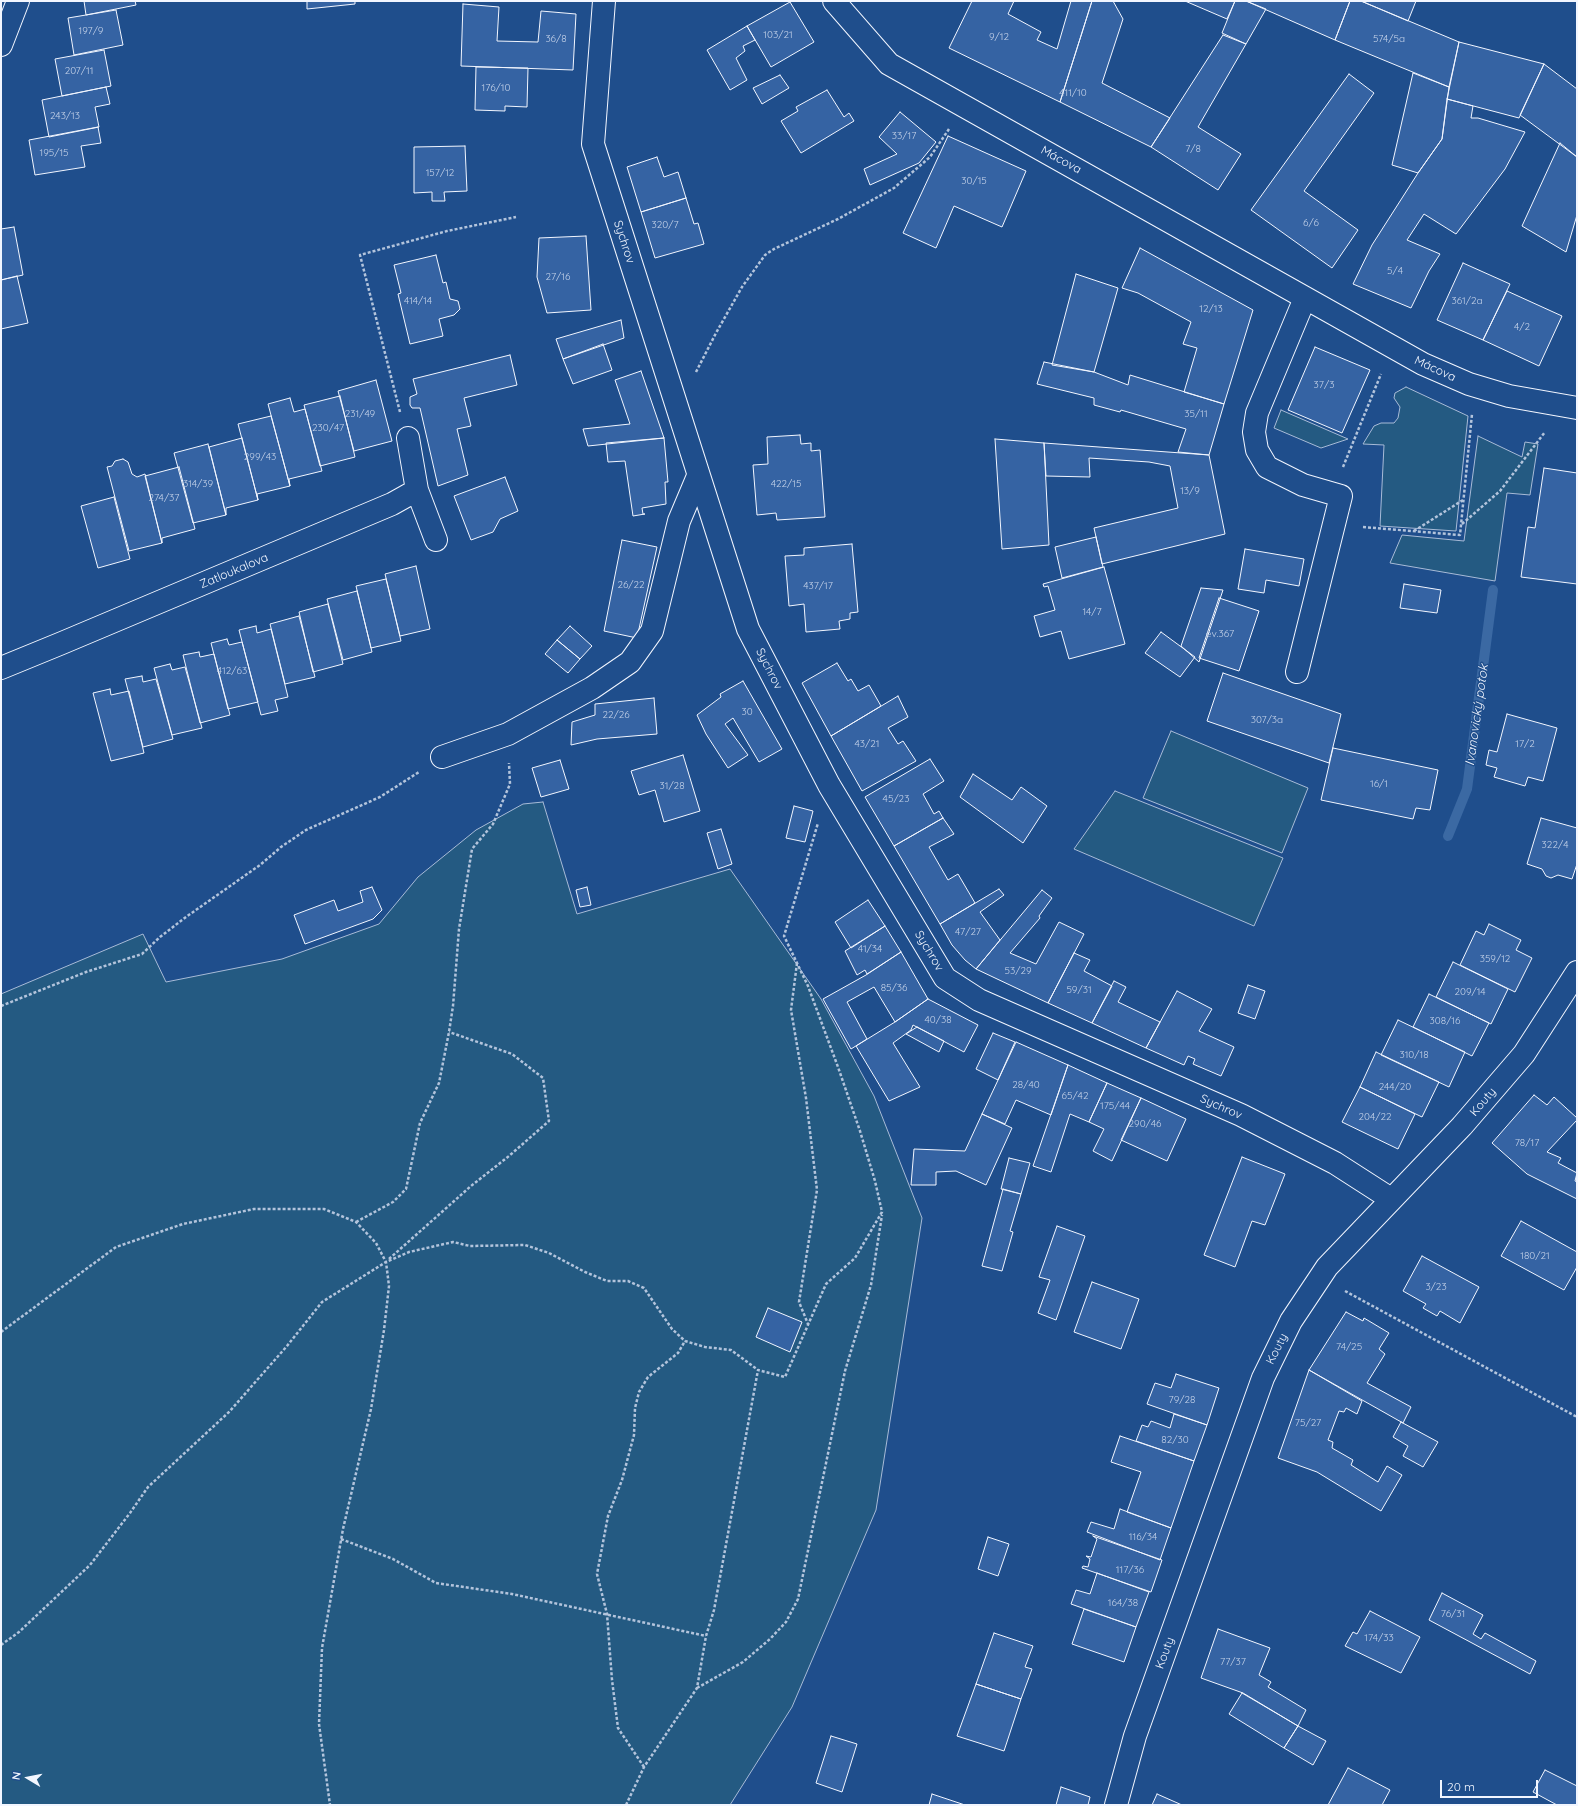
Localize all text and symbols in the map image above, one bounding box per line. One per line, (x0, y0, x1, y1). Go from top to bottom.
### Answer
house number: 197/9 (79, 25, 103, 37)
house number: 103/21 (763, 29, 793, 41)
house number: 9/12 (989, 31, 1009, 43)
house number: 36/8 (545, 33, 567, 45)
house number: 574/5a (1373, 33, 1405, 45)
house number: 207/11 (65, 65, 93, 77)
house number: 176/10 (482, 82, 510, 94)
house number: 411/10 (1059, 87, 1087, 99)
house number: 243/13 (50, 110, 80, 122)
house number: 33/17 (892, 130, 916, 142)
street label: Mácova (1038, 143, 1084, 177)
house number: 7/8 (1185, 143, 1201, 155)
house number: 195/15 (39, 147, 69, 159)
house number: 157/12 (426, 167, 454, 179)
house number: 30/15 (961, 175, 987, 187)
house number: 6/6 (1303, 217, 1319, 229)
street label: Sychrov (610, 219, 638, 265)
house number: 320/7 (651, 219, 679, 231)
house number: 5/4 (1387, 265, 1403, 277)
house number: 27/16 (546, 271, 570, 283)
house number: 414/14 (404, 295, 432, 307)
house number: 361/2a (1451, 295, 1483, 307)
house number: 12/13 (1199, 303, 1223, 315)
house number: 4/2 (1514, 321, 1530, 333)
street label: Mácova (1412, 353, 1458, 385)
house number: 37/3 (1314, 379, 1334, 391)
house number: 231/49 (345, 408, 375, 420)
house number: 35/11 (1184, 408, 1208, 420)
house number: 230/47 (312, 422, 344, 434)
house number: 299/43 (244, 451, 276, 463)
house number: 314/39 (183, 478, 213, 490)
house number: 422/15 (771, 478, 801, 490)
house number: 13/9 (1180, 485, 1200, 497)
house number: 274/37 (149, 492, 179, 504)
street label: Zatloukalova (198, 550, 270, 592)
house number: 26/22 (617, 579, 645, 591)
house number: 437/17 (803, 580, 833, 592)
house number: 14/7 (1082, 606, 1102, 618)
house number: ev.367 (1206, 628, 1234, 640)
street label: Sychrov (753, 646, 785, 692)
water label: Ivanovický potok (1462, 663, 1492, 767)
house number: 412/63 (217, 665, 247, 677)
house number: 30 (741, 706, 753, 718)
house number: 22/26 (602, 709, 630, 721)
house number: 307/3a (1251, 714, 1283, 726)
house number: 43/21 (855, 738, 879, 750)
house number: 17/2 (1515, 738, 1535, 750)
house number: 16/1 (1370, 778, 1388, 790)
house number: 31/28 (659, 780, 685, 792)
house number: 45/23 (883, 793, 909, 805)
house number: 322/4 (1542, 839, 1568, 851)
house number: 47/27 (955, 926, 981, 938)
street label: Sychrov (911, 928, 947, 974)
house number: 41/34 (858, 943, 882, 955)
house number: 359/12 (1480, 953, 1510, 965)
house number: 53/29 (1004, 965, 1032, 977)
house number: 85/36 (881, 982, 907, 994)
house number: 59/31 (1066, 984, 1092, 996)
house number: 209/14 (1454, 986, 1486, 998)
house number: 40/38 (924, 1014, 952, 1026)
house number: 308/16 (1430, 1015, 1460, 1027)
house number: 310/18 (1399, 1049, 1429, 1061)
house number: 28/40 (1012, 1079, 1040, 1091)
house number: 244/20 (1379, 1081, 1411, 1093)
street label: Kouty (1467, 1085, 1499, 1119)
house number: 65/42 (1062, 1090, 1088, 1102)
street label: Sychrov (1198, 1091, 1244, 1123)
house number: 175/44 (1100, 1100, 1130, 1112)
house number: 204/22 (1358, 1111, 1392, 1123)
house number: 290/46 (1129, 1118, 1161, 1130)
house number: 78/17 (1515, 1137, 1539, 1149)
house number: 180/21 (1520, 1250, 1550, 1262)
house number: 3/23 (1425, 1281, 1447, 1293)
street label: Kouty (1263, 1331, 1291, 1367)
house number: 74/25 (1336, 1341, 1362, 1353)
house number: 79/28 (1169, 1394, 1195, 1406)
house number: 75/27 (1295, 1417, 1321, 1429)
house number: 82/30 (1161, 1434, 1189, 1446)
house number: 116/34 (1129, 1531, 1157, 1543)
house number: 117/36 (1116, 1564, 1144, 1576)
house number: 164/38 (1108, 1597, 1138, 1609)
house number: 76/31 (1441, 1608, 1465, 1620)
house number: 174/33 (1364, 1632, 1394, 1644)
street label: Kouty (1153, 1635, 1177, 1671)
house number: 77/37 (1220, 1656, 1246, 1668)
north arrow (8, 1758, 48, 1798)
text: N (9, 1771, 24, 1781)
scale bar (1442, 1772, 1540, 1798)
text: 20 m (1447, 1779, 1475, 1794)

